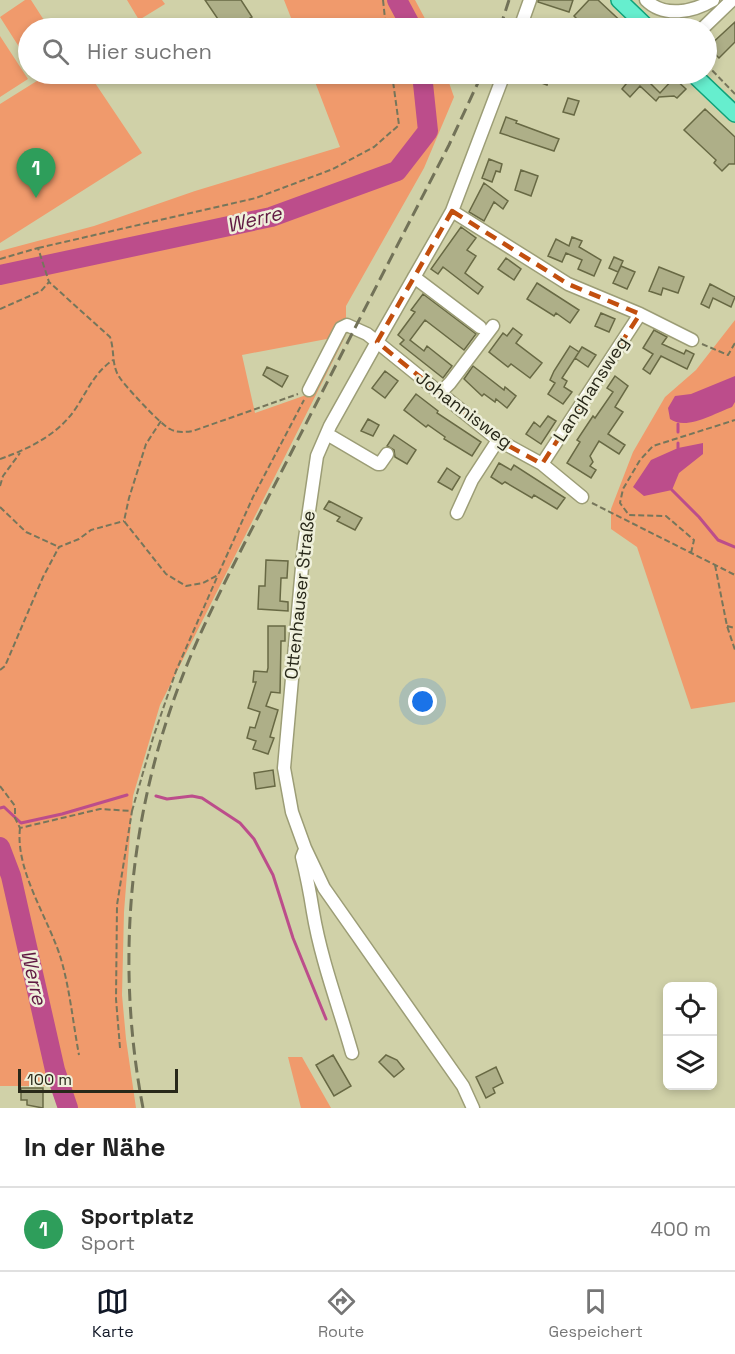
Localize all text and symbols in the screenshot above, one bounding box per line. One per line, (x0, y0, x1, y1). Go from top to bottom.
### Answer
search box (18, 18, 717, 84)
icon: search (39, 35, 72, 68)
text: Hier suchen (87, 37, 212, 65)
pin: 1 (16, 148, 56, 198)
water label: Werre (224, 199, 285, 238)
street label: Langhansweg (548, 332, 633, 446)
street label: Johannisweg (411, 366, 517, 453)
street label: Ottenhauser Straße (279, 509, 320, 681)
your location (408, 687, 437, 716)
water label: Werre (15, 947, 53, 1008)
map controls (663, 982, 717, 1090)
button: locate (663, 982, 717, 1036)
button: layers (663, 1036, 717, 1090)
scale bar (18, 1066, 178, 1094)
text: 100 m (27, 1069, 72, 1090)
text: In der Nähe (24, 1130, 165, 1164)
text: Sportplatz (81, 1202, 194, 1230)
text: 1 (39, 1216, 48, 1242)
text: 400 m (651, 1216, 711, 1242)
text: Sport (81, 1230, 135, 1256)
tab: Karte (92, 1285, 134, 1342)
tab: Route (318, 1285, 364, 1342)
tab: Gespeichert (548, 1285, 643, 1342)

